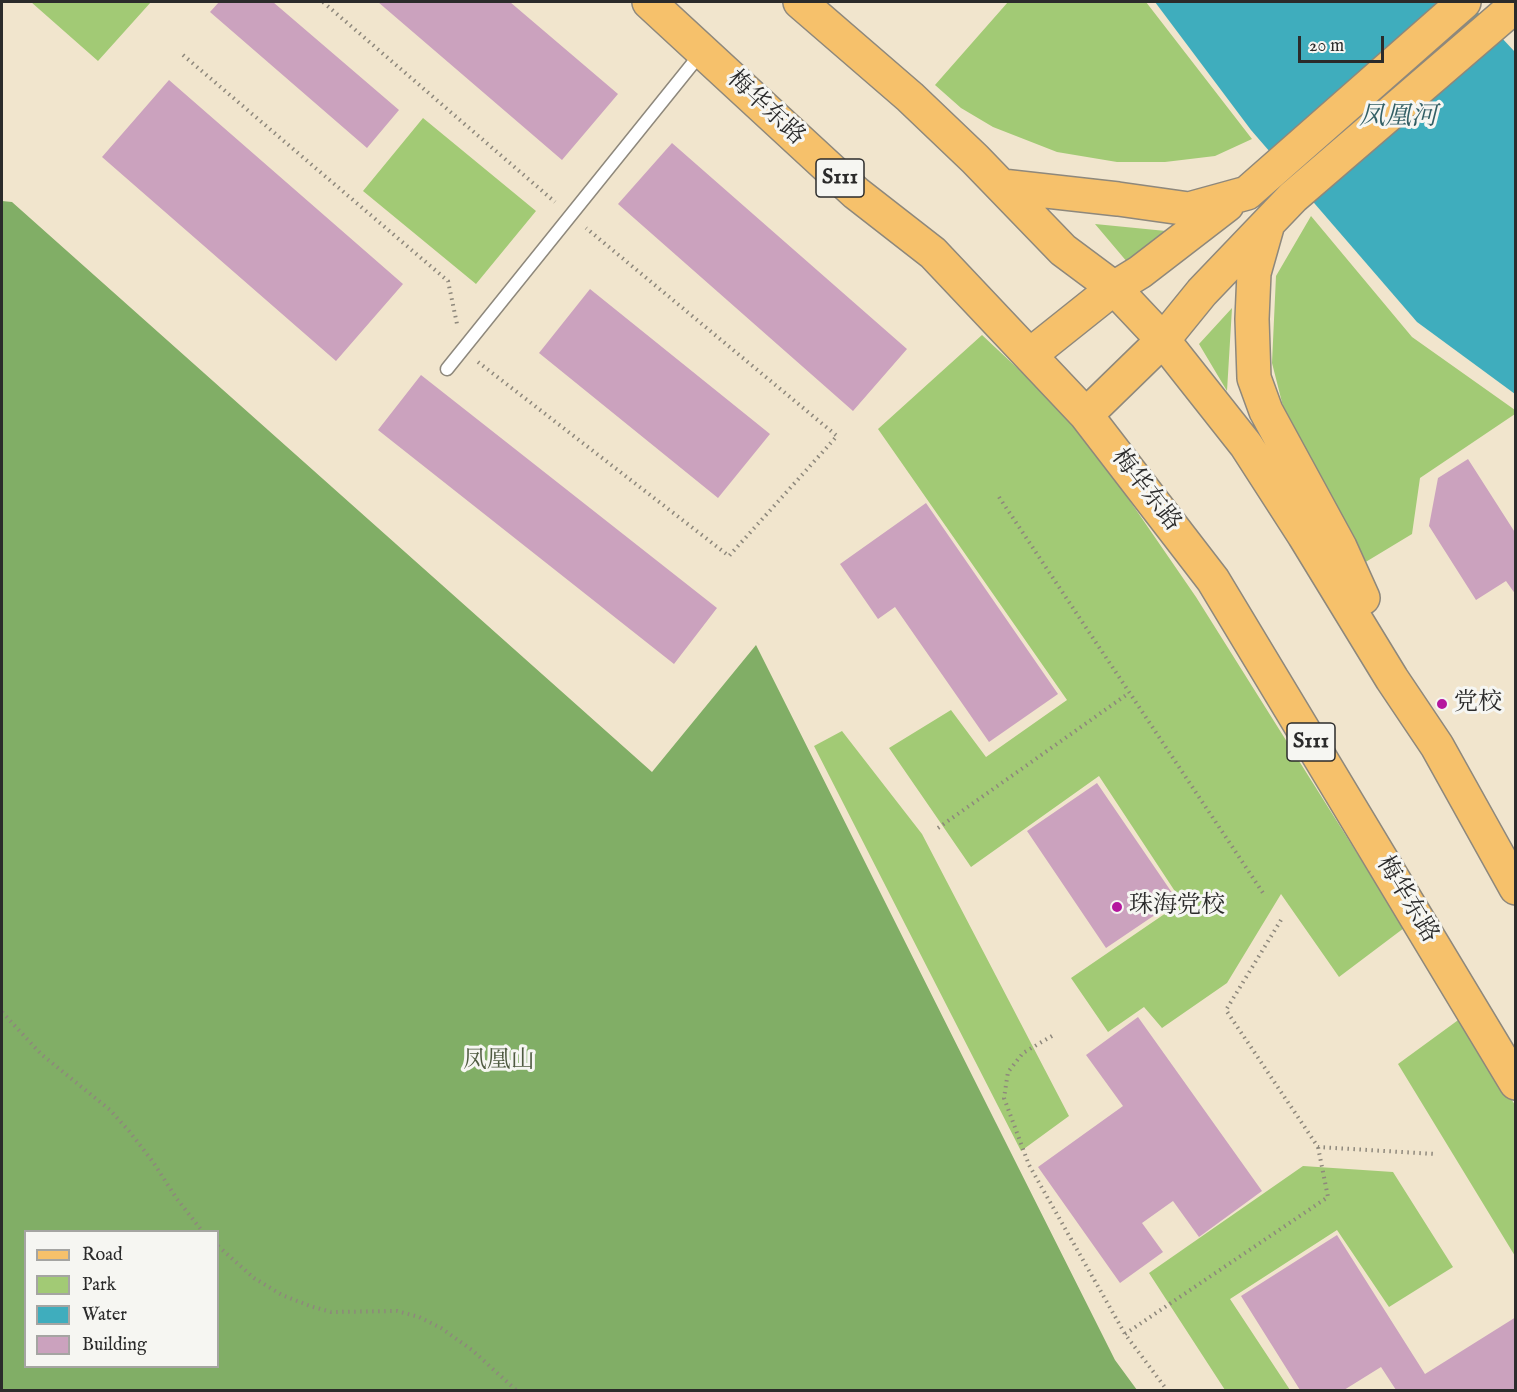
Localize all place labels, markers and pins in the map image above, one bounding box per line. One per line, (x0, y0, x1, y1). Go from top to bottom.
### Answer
place label: 党校 (1454, 690, 1502, 718)
marker: 党校 (1435, 697, 1449, 711)
place label: 珠海党校 (1129, 893, 1225, 921)
marker: 珠海党校 (1110, 900, 1124, 914)

